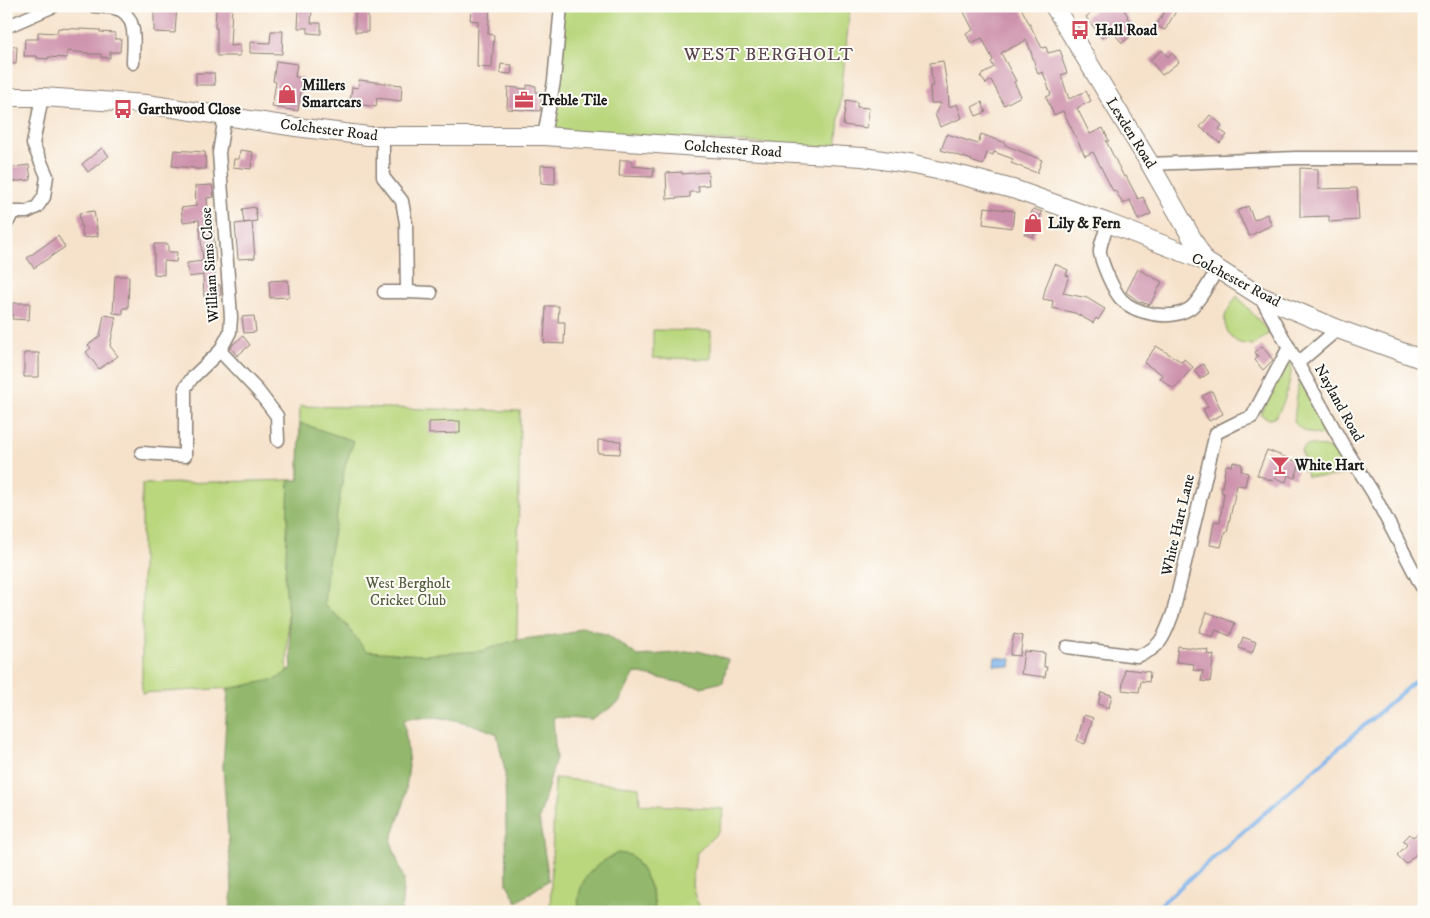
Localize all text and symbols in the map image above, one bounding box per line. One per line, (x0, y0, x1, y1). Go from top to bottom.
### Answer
bus stop icon: Hall Road (1069, 19, 1091, 41)
place label: Hall Road (1095, 21, 1158, 40)
district label: WEST BERGHOLT (683, 44, 854, 66)
place label: Millers Smartcars (302, 76, 361, 112)
shop icon: Millers Smartcars (276, 83, 298, 105)
office icon: Treble Tile (513, 89, 535, 111)
place label: Treble Tile (538, 91, 608, 110)
street label: Lexden Road (1102, 94, 1161, 172)
bus stop icon: Garthwood Close (112, 98, 134, 120)
place label: Garthwood Close (138, 100, 242, 119)
street label: Colchester Road (279, 115, 379, 145)
street label: Colchester Road (683, 136, 783, 162)
street label: William Sims Close (196, 207, 224, 324)
shop icon: Lily & Fern (1022, 212, 1044, 234)
place label: Lily & Fern (1048, 214, 1121, 233)
street label: Colchester Road (1188, 249, 1284, 312)
street label: Nayland Road (1310, 361, 1368, 445)
bar icon: White Hart (1269, 454, 1291, 476)
place label: White Hart (1294, 456, 1365, 475)
street label: White Hart Lane (1157, 472, 1199, 579)
park label: West Bergholt Cricket Club (364, 574, 451, 610)

